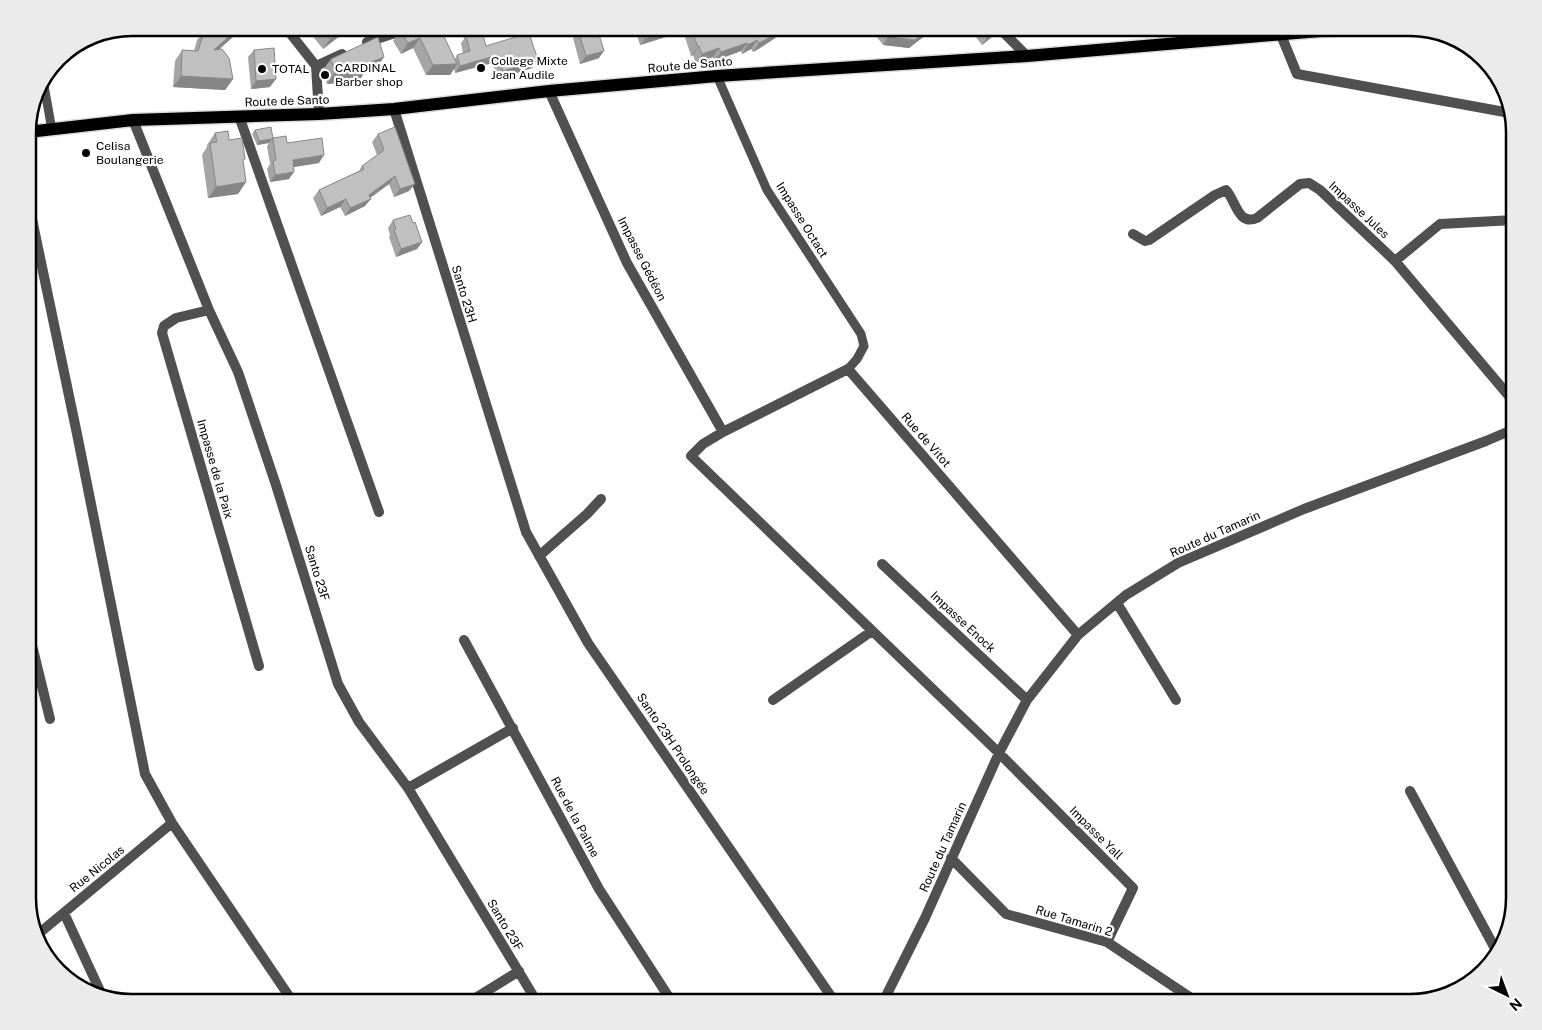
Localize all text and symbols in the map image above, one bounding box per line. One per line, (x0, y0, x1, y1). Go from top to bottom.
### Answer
place label: College Mixte Jean Audile (491, 54, 568, 82)
street label: Route de Santo (647, 54, 733, 76)
place label: CARDINAL Barber shop (335, 61, 403, 89)
place label: TOTAL (272, 62, 310, 76)
marker: College Mixte Jean Audile (475, 62, 487, 74)
marker: TOTAL (256, 63, 268, 75)
marker: CARDINAL Barber shop (319, 69, 331, 81)
street label: Route de Santo (244, 93, 330, 109)
place label: Celisa Boulangerie (96, 139, 164, 167)
marker: Celisa Boulangerie (80, 147, 92, 159)
street label: Impasse Jules (1326, 179, 1392, 241)
street label: Impasse Octact (773, 180, 831, 261)
street label: Impasse Gédéon (615, 215, 669, 303)
street label: Santo 23H (449, 264, 479, 324)
street label: Rue de Vitot (899, 410, 954, 470)
street label: Impasse de la Paix (194, 418, 236, 521)
street label: Route du Tamarin (1168, 508, 1262, 560)
street label: Santo 23F (302, 544, 332, 602)
street label: Impasse Enock (928, 588, 998, 656)
street label: Santo 23H Prolongée (634, 691, 712, 797)
street label: Rue de la Palme (548, 774, 602, 860)
street label: Route du Tamarin (917, 800, 969, 894)
street label: Impasse Yall (1067, 804, 1126, 863)
street label: Rue Nicolas (67, 843, 127, 895)
street label: Santo 23F (484, 897, 526, 953)
street label: Rue Tamarin 2 (1034, 903, 1114, 939)
north arrow (1482, 970, 1532, 1020)
text: N (1506, 995, 1525, 1014)

